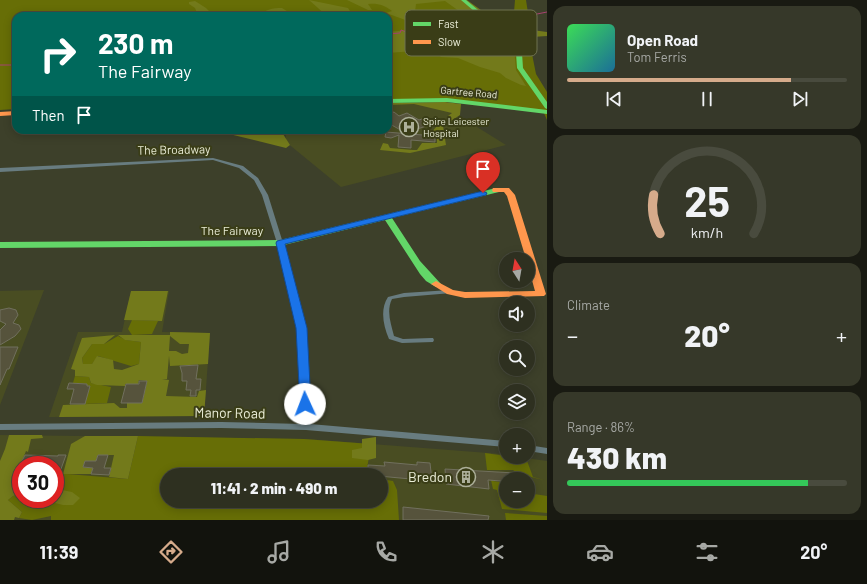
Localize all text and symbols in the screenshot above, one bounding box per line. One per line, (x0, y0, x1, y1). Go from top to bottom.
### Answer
legend (405, 10, 537, 56)
text: Fast (438, 17, 459, 30)
text: 230 m (98, 26, 173, 60)
icon: right (32, 28, 84, 80)
text: Open Road (627, 31, 698, 49)
text: Slow (438, 35, 461, 48)
text: Tom Ferris (627, 49, 687, 65)
text: The Fairway (98, 60, 192, 82)
street label: Gartree Road (440, 84, 498, 100)
icon: previous (603, 88, 625, 110)
icon: pause (696, 88, 718, 110)
icon: next (789, 88, 811, 110)
icon: arrive (73, 104, 95, 126)
text: Then (32, 106, 65, 124)
place label: Spire Leicester Hospital (423, 115, 489, 139)
hospital icon: Spire Leicester Hospital (398, 116, 420, 138)
street label: The Broadway (137, 141, 211, 157)
pin (466, 152, 500, 193)
icon: arrive (472, 158, 494, 180)
text: 25 (684, 175, 730, 225)
street label: The Fairway (201, 223, 264, 237)
text: km/h (691, 223, 723, 240)
north arrow (499, 252, 535, 288)
map controls (499, 252, 535, 508)
button: sound (499, 296, 535, 332)
text: Climate (567, 297, 610, 313)
text: 20° (684, 317, 730, 353)
text: − (567, 322, 578, 348)
text: + (836, 322, 847, 348)
button: search (499, 340, 535, 376)
position arrow (284, 383, 326, 425)
button: layers (499, 384, 535, 420)
street label: Manor Road (194, 403, 266, 422)
text: Range · 86% (567, 419, 635, 435)
button: + (499, 428, 535, 464)
text: 430 km (567, 439, 667, 475)
speed limit sign: 30 (12, 456, 64, 508)
building icon: Bredon (455, 466, 477, 488)
place label: Bredon (408, 468, 452, 485)
button: − (499, 472, 535, 508)
text: 11:41 · 2 min · 490 m (211, 479, 337, 497)
icon: directions (157, 538, 185, 566)
icon: music (265, 538, 293, 566)
icon: phone (372, 538, 400, 566)
icon: climate (479, 538, 507, 566)
icon: car (586, 538, 614, 566)
icon: filters (693, 538, 721, 566)
text: 11:39 (40, 541, 78, 563)
text: 20° (800, 541, 827, 563)

